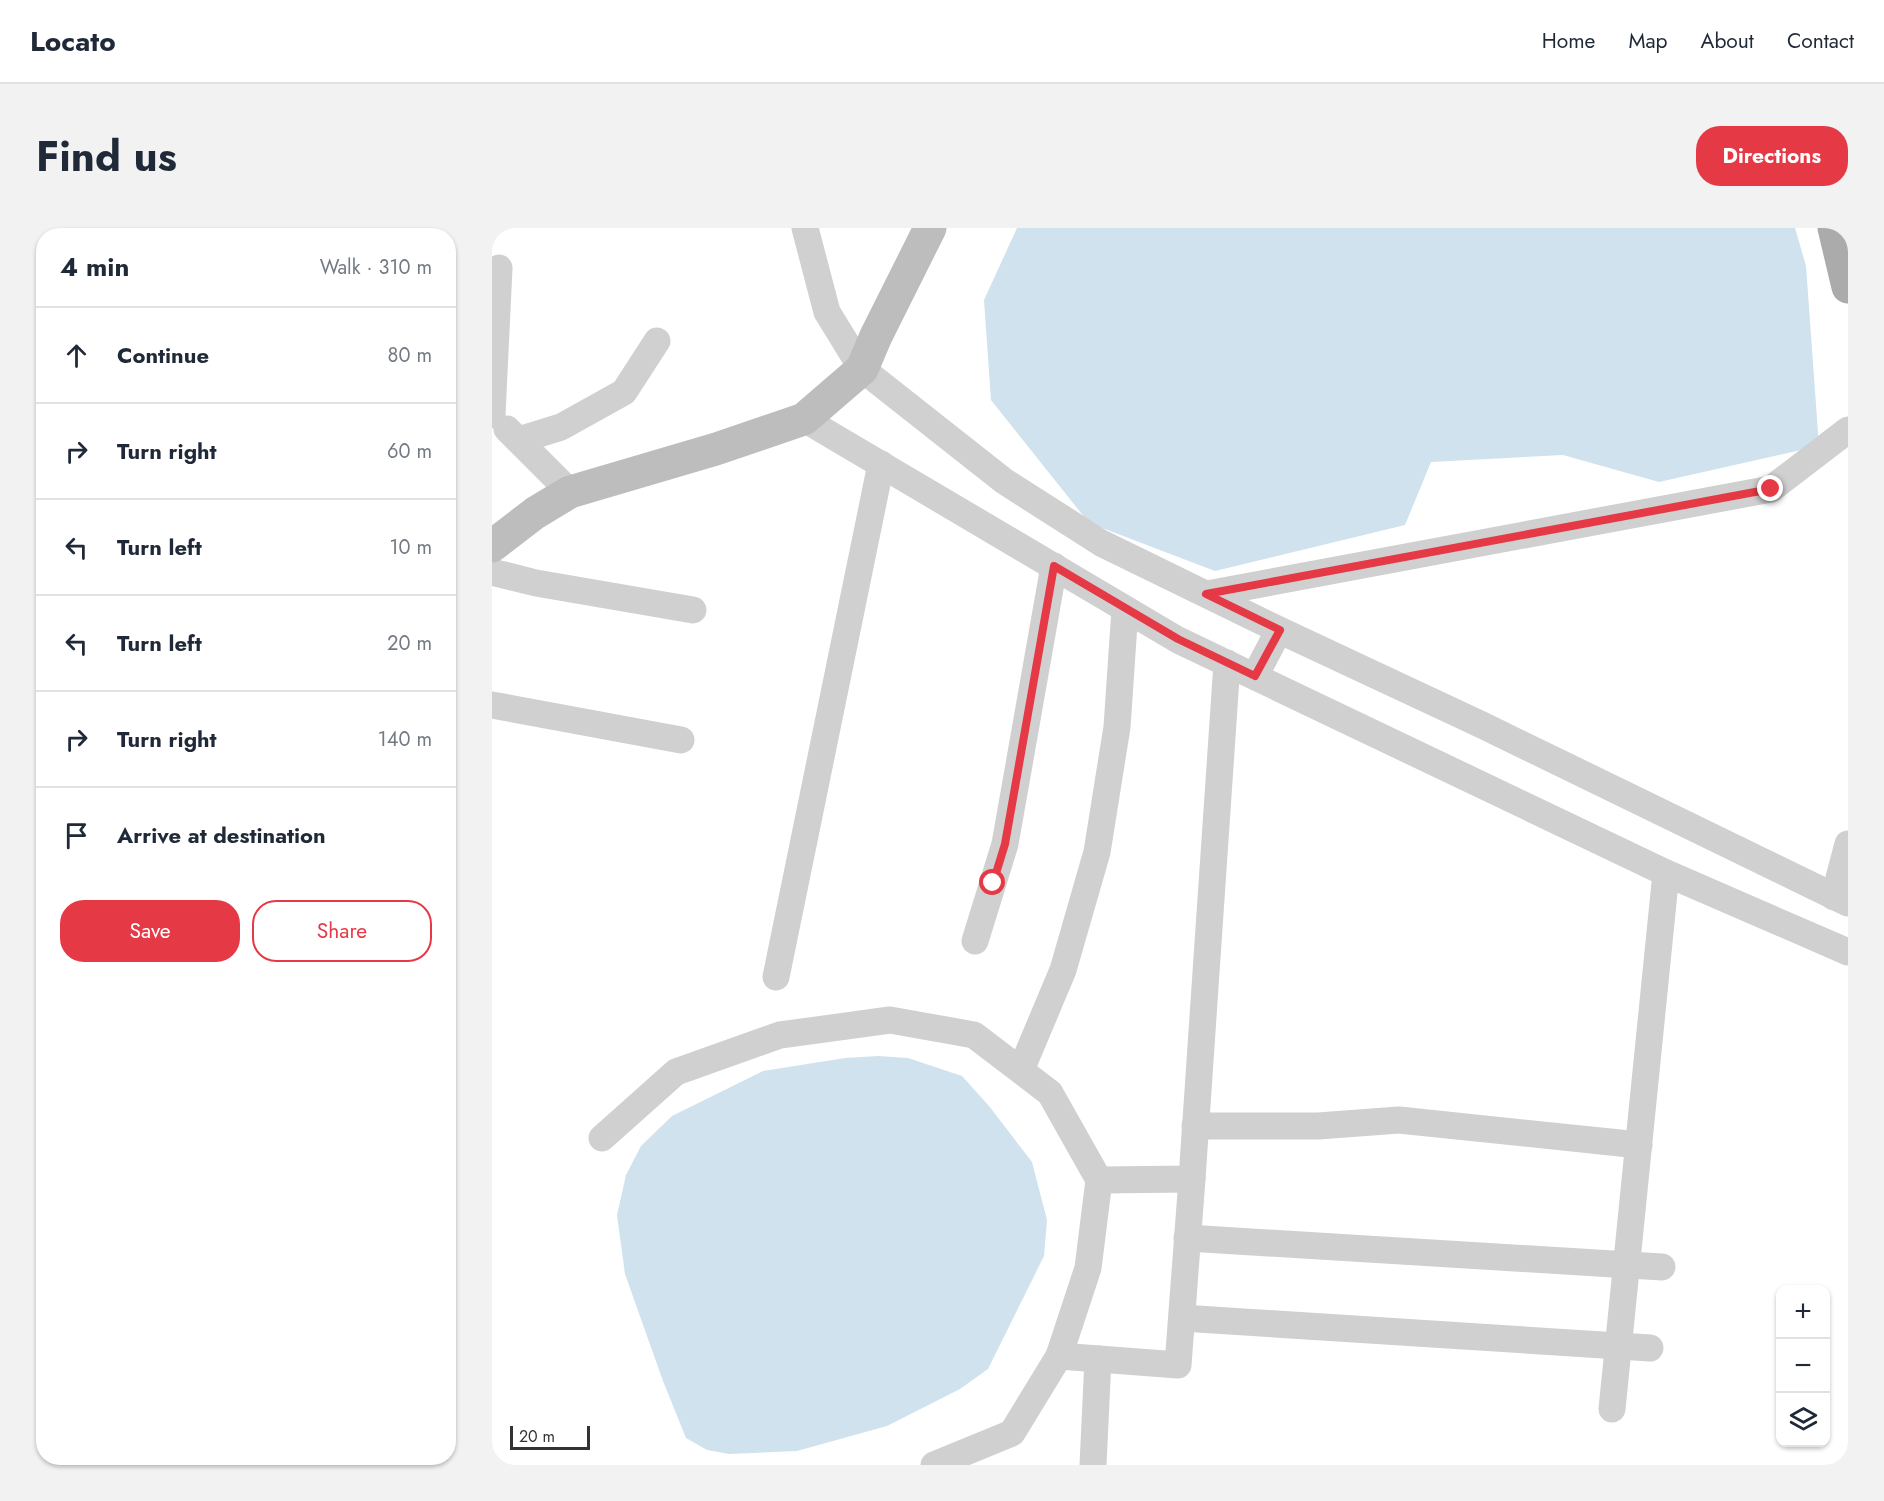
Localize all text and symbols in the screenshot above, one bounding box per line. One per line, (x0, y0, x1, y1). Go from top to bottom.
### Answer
text: Locato (30, 21, 116, 62)
text: Home (1542, 26, 1595, 56)
text: Map (1628, 26, 1668, 56)
text: About (1701, 26, 1754, 56)
text: Contact (1787, 26, 1854, 56)
text: Find us (36, 126, 177, 187)
button: Directions (1696, 126, 1848, 186)
text: 4 min (60, 248, 129, 286)
text: Walk · 310 m (320, 253, 432, 282)
icon: ahead (60, 339, 93, 372)
text: Continue (117, 339, 209, 371)
text: 80 m (387, 341, 432, 370)
icon: right (60, 435, 93, 468)
text: Turn right (117, 435, 217, 467)
text: 60 m (387, 437, 432, 466)
route end (1757, 475, 1783, 501)
icon: left (60, 531, 93, 564)
text: Turn left (117, 531, 202, 563)
text: 10 m (389, 533, 432, 562)
icon: left (60, 627, 93, 660)
text: Turn left (117, 627, 202, 659)
text: 20 m (387, 629, 432, 658)
icon: right (60, 723, 93, 756)
text: Turn right (117, 723, 217, 755)
text: 140 m (378, 725, 432, 754)
icon: arrive (60, 819, 93, 852)
text: Arrive at destination (117, 819, 326, 851)
route start (979, 869, 1005, 895)
button: Save (60, 900, 240, 962)
button: Share (252, 900, 432, 962)
map controls (1776, 1285, 1830, 1447)
button: + (1776, 1285, 1830, 1339)
button: − (1776, 1339, 1830, 1393)
button: layers (1776, 1393, 1830, 1447)
scale bar (510, 1423, 590, 1450)
text: 20 m (519, 1425, 555, 1448)

